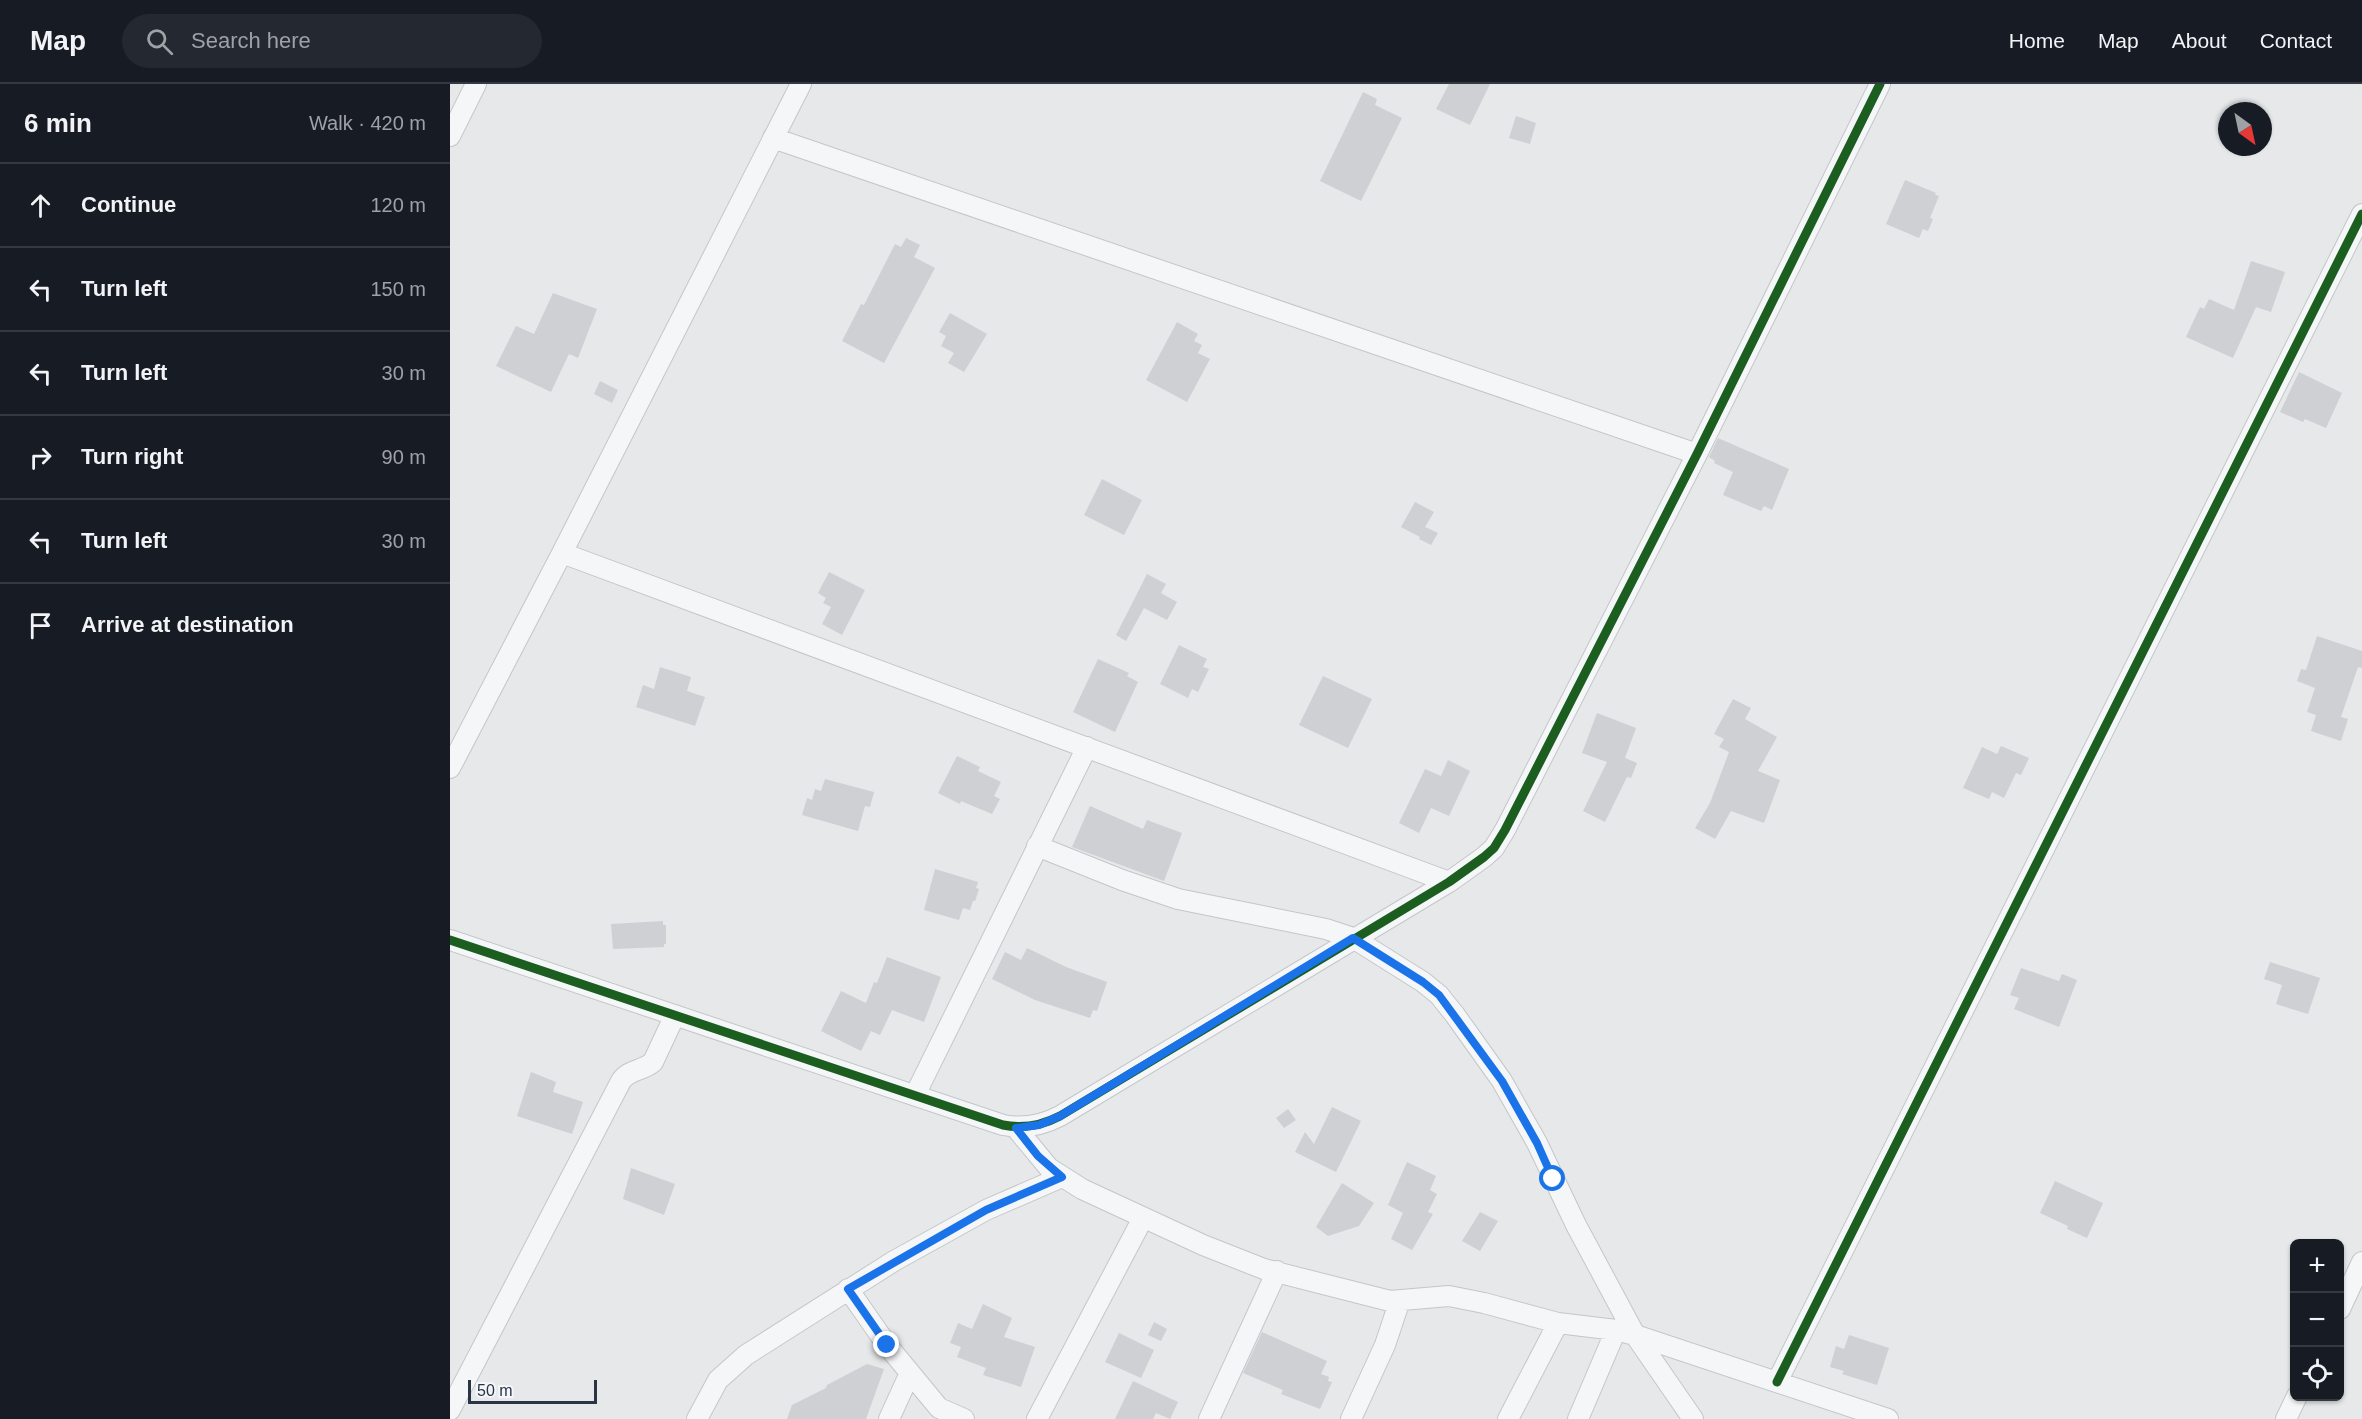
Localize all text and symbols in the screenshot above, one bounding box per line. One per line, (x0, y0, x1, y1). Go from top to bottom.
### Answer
search box (122, 14, 542, 68)
text: Map (30, 25, 86, 56)
icon: search (143, 25, 176, 58)
text: Search here (191, 28, 311, 53)
text: Home (2009, 29, 2065, 52)
text: Map (2098, 29, 2139, 52)
text: About (2172, 29, 2227, 52)
text: Contact (2260, 29, 2332, 52)
north arrow (2218, 102, 2272, 156)
text: 6 min (24, 108, 92, 138)
text: Walk · 420 m (309, 112, 426, 134)
icon: ahead (24, 189, 57, 222)
text: Continue (81, 192, 176, 217)
text: 120 m (370, 194, 426, 216)
icon: left (24, 273, 57, 306)
text: Turn left (81, 276, 167, 301)
text: 150 m (370, 278, 426, 300)
icon: left (24, 357, 57, 390)
text: Turn left (81, 360, 167, 385)
text: 30 m (382, 362, 426, 384)
icon: right (24, 441, 57, 474)
text: Turn right (81, 444, 183, 469)
text: 90 m (382, 446, 426, 468)
icon: left (24, 525, 57, 558)
text: Turn left (81, 528, 167, 553)
text: 30 m (382, 530, 426, 552)
icon: arrive (24, 609, 57, 642)
text: Arrive at destination (81, 612, 294, 637)
route start (1539, 1165, 1565, 1191)
map controls (2290, 1239, 2344, 1401)
button: + (2290, 1239, 2344, 1293)
button: − (2290, 1293, 2344, 1347)
route end (873, 1331, 899, 1357)
button: locate (2290, 1347, 2344, 1401)
scale bar (468, 1377, 597, 1404)
text: 50 m (477, 1382, 513, 1399)

